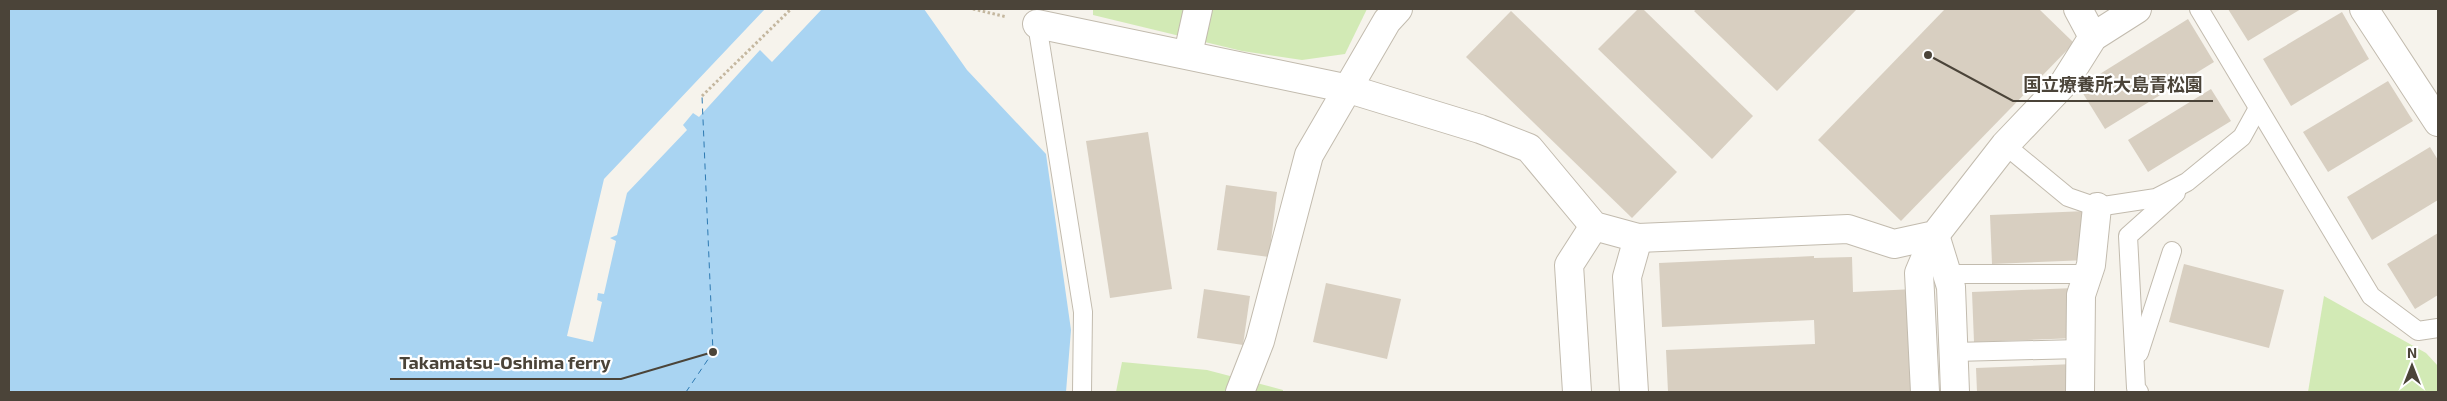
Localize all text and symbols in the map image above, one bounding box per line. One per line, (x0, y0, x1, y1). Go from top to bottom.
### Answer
callout: 国立療養所大島青松園 (2013, 68, 2213, 101)
text: 国立療養所大島青松園 (2023, 73, 2203, 95)
north arrow (2387, 341, 2437, 391)
text: N (2407, 344, 2417, 361)
callout: Takamatsu-Oshima ferry (390, 346, 621, 379)
text: Takamatsu-Oshima ferry (399, 351, 611, 373)

